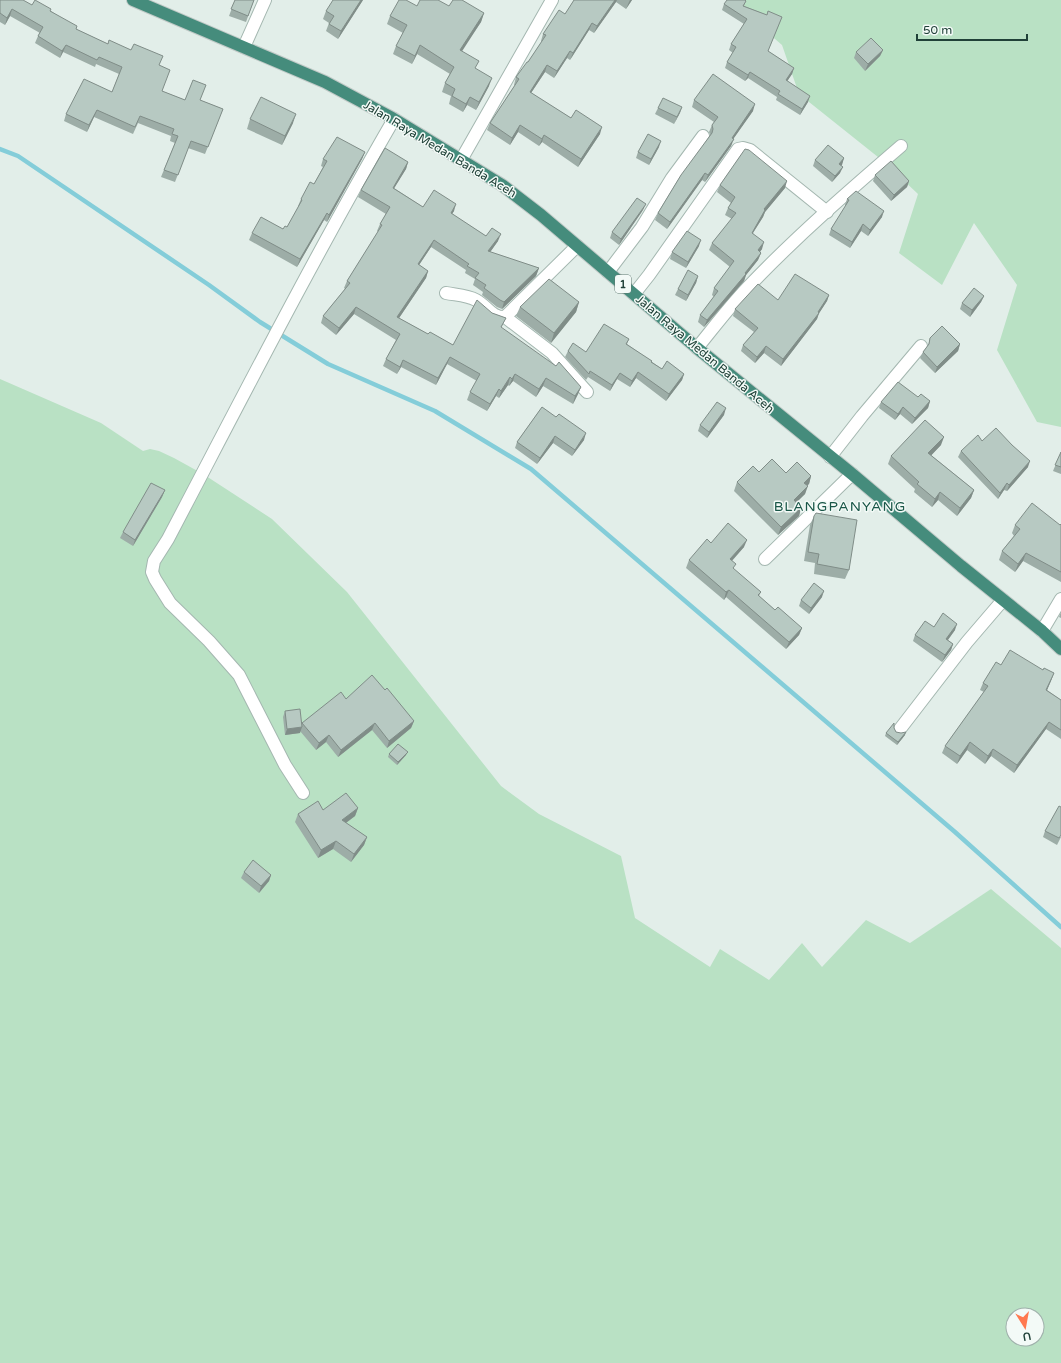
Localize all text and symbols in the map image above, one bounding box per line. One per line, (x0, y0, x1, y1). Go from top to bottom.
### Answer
scale bar (917, 16, 1027, 42)
text: 50 m (923, 23, 952, 37)
street label: Jalan Raya Medan Banda Aceh (361, 98, 519, 200)
road number: 1 (615, 275, 631, 293)
street label: Jalan Raya Medan Banda Aceh (633, 292, 777, 416)
district label: BLANGPANYANG (774, 498, 906, 515)
north arrow (1005, 1307, 1045, 1347)
text: U (1021, 1329, 1032, 1344)

